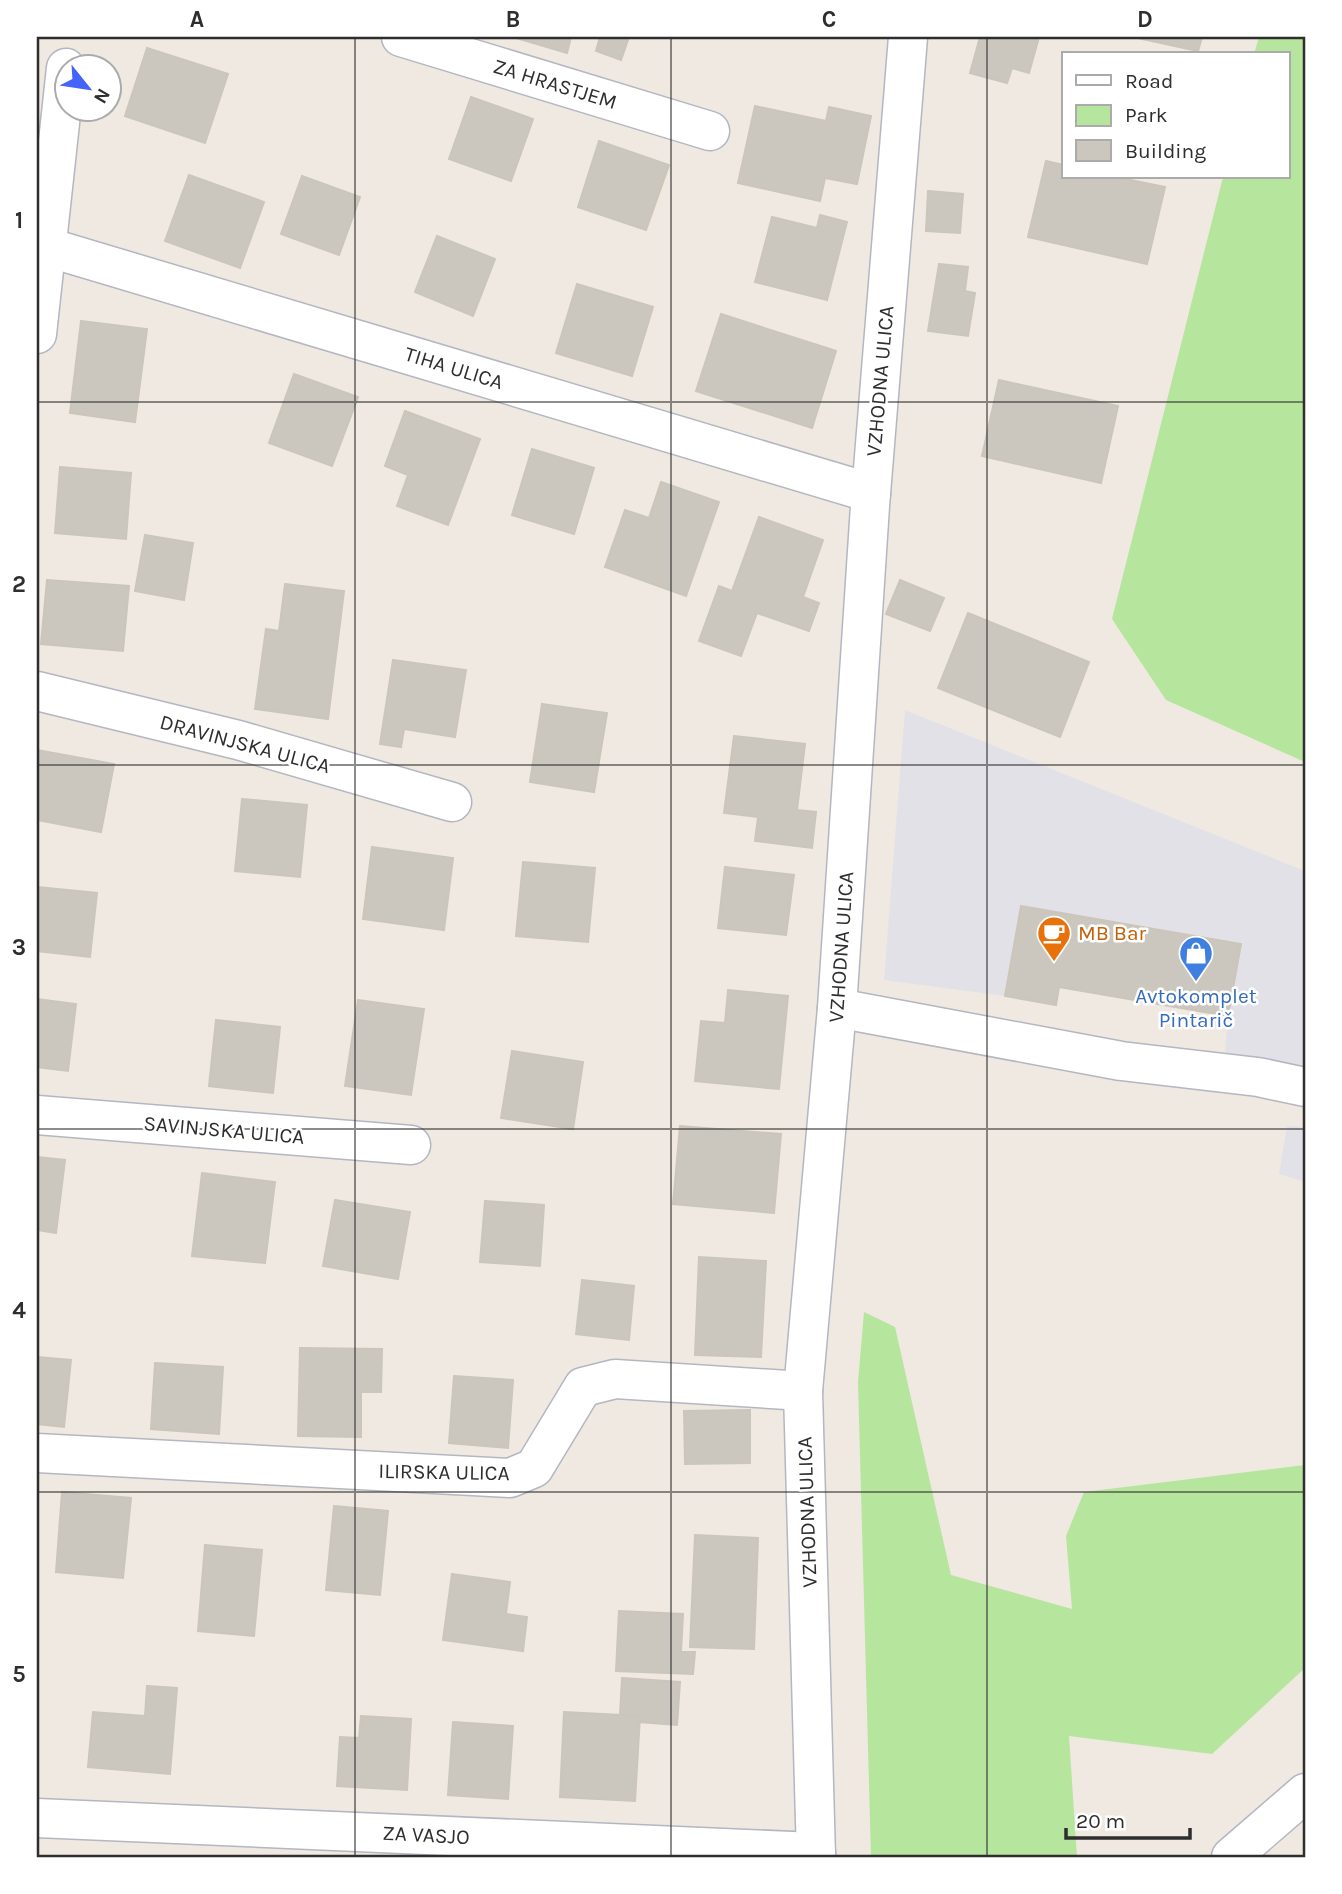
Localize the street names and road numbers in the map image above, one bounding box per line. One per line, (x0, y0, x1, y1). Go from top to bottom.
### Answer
street label: ZA HRASTJEM (490, 54, 620, 114)
street label: VZHODNA ULICA (861, 305, 899, 457)
street label: TIHA ULICA (402, 342, 506, 394)
street label: DRAVINJSKA ULICA (157, 710, 333, 778)
street label: VZHODNA ULICA (824, 871, 858, 1023)
street label: SAVINJSKA ULICA (142, 1111, 306, 1149)
street label: VZHODNA ULICA (792, 1436, 822, 1588)
street label: ILIRSKA ULICA (378, 1459, 510, 1485)
street label: ZA VASJO (382, 1821, 470, 1849)

